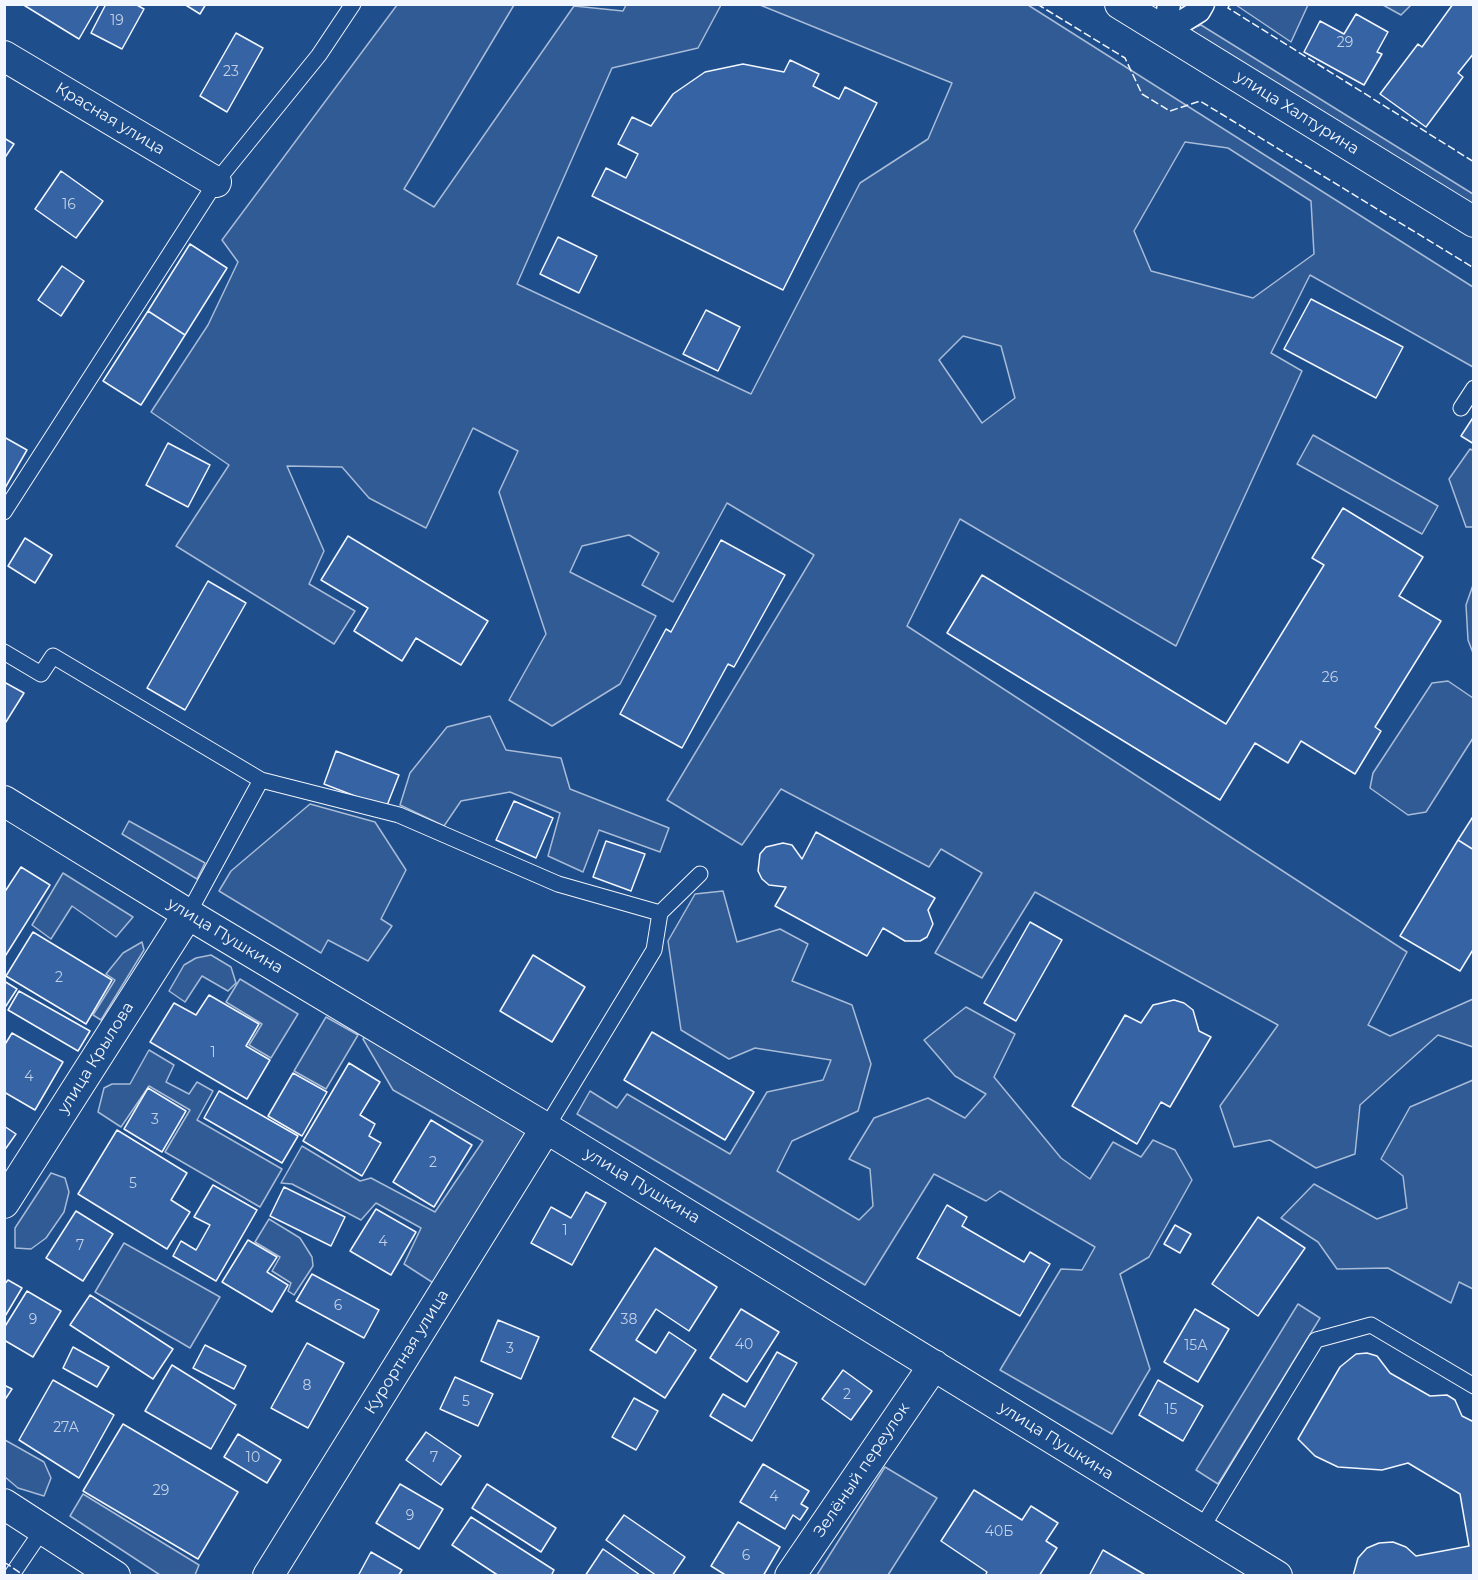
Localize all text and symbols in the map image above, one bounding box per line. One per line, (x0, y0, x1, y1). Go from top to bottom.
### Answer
house number: 19 (110, 13, 124, 29)
house number: 29 (1337, 35, 1353, 51)
house number: 23 (223, 64, 239, 80)
street label: улица Халтурина (1232, 67, 1362, 159)
street label: Красная улица (52, 79, 168, 159)
house number: 16 (62, 197, 76, 213)
house number: 26 (1322, 670, 1338, 686)
street label: улица Пушкина (164, 894, 286, 978)
house number: 2 (55, 970, 63, 986)
street label: улица Крылова (54, 999, 138, 1117)
house number: 1 (210, 1045, 216, 1061)
house number: 4 (24, 1069, 34, 1085)
house number: 3 (151, 1112, 159, 1128)
street label: улица Пушкина (581, 1144, 703, 1228)
house number: 2 (429, 1155, 437, 1171)
house number: 5 (129, 1176, 137, 1192)
house number: 1 (562, 1223, 568, 1239)
house number: 4 (378, 1234, 388, 1250)
house number: 7 (76, 1238, 84, 1254)
street label: Курортная улица (361, 1286, 453, 1418)
house number: 6 (334, 1298, 342, 1314)
house number: 9 (29, 1312, 37, 1328)
house number: 38 (621, 1312, 637, 1328)
house number: 40 (735, 1337, 753, 1353)
house number: 15А (1184, 1338, 1208, 1354)
house number: 3 (506, 1341, 514, 1357)
house number: 8 (303, 1378, 311, 1394)
house number: 2 (843, 1387, 851, 1403)
house number: 5 (462, 1394, 470, 1410)
street label: улица Пушкина (995, 1398, 1117, 1484)
street label: Зелёный переулок (810, 1399, 914, 1541)
house number: 15 (1165, 1402, 1177, 1418)
house number: 27А (53, 1420, 79, 1436)
house number: 10 (246, 1450, 260, 1466)
house number: 7 (430, 1450, 438, 1466)
house number: 29 (153, 1483, 169, 1499)
house number: 4 (769, 1489, 779, 1505)
house number: 9 (406, 1508, 414, 1524)
house number: 40Б (985, 1524, 1013, 1540)
house number: 6 (742, 1548, 750, 1564)

